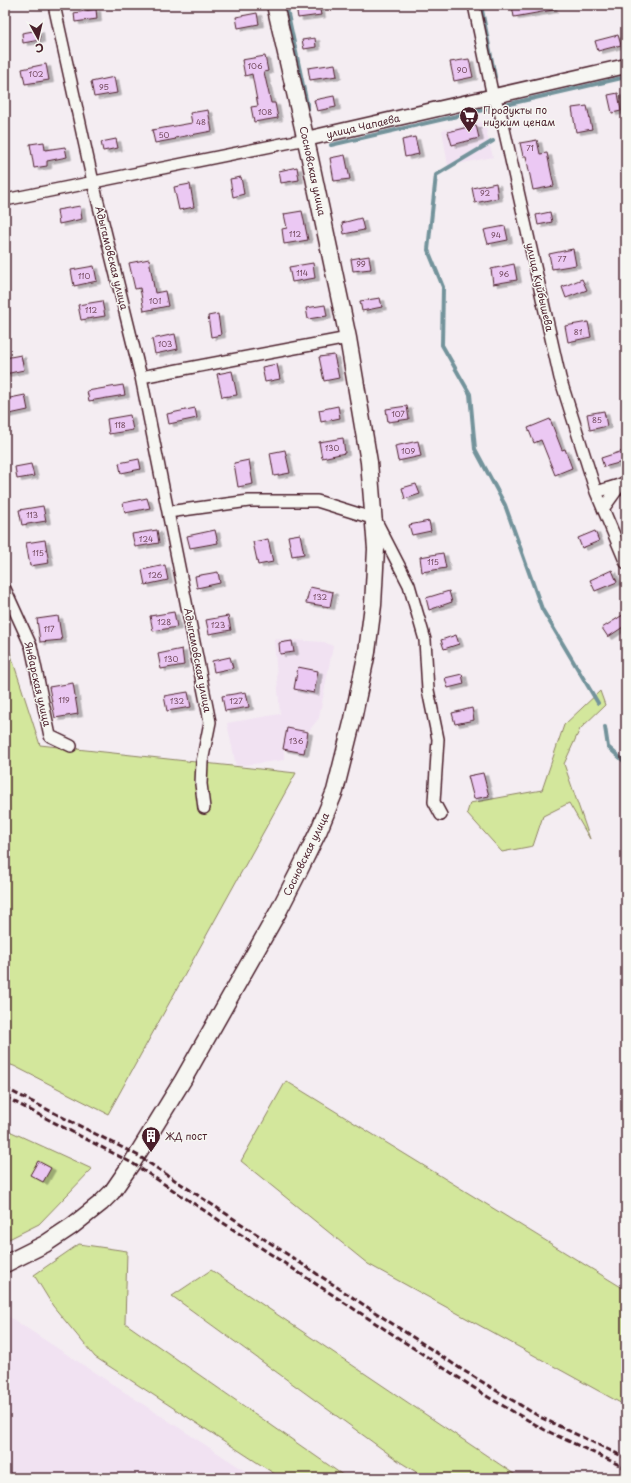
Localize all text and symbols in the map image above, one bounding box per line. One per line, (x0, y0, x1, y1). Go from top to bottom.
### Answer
north arrow (18, 18, 58, 58)
text: С (34, 39, 45, 57)
house number: 106 (247, 60, 263, 72)
house number: 90 (457, 64, 467, 76)
house number: 102 (29, 68, 44, 80)
house number: 95 (99, 81, 109, 93)
place label: Продукты по низким ценам (483, 102, 555, 129)
supermarket icon: Продукты по низким ценам (458, 105, 480, 133)
house number: 108 (258, 106, 272, 118)
street label: улица Чапаева (324, 110, 402, 141)
house number: 48 (196, 116, 206, 128)
street label: Сосновская улица (297, 125, 330, 218)
house number: 50 (159, 129, 170, 141)
house number: 71 (526, 142, 534, 154)
house number: 92 (480, 187, 490, 199)
street label: Адыгамовская улица (92, 204, 133, 312)
house number: 112 (289, 228, 302, 240)
house number: 94 (491, 229, 501, 241)
street label: улица Куйбышева (523, 241, 558, 333)
house number: 77 (558, 253, 567, 265)
house number: 99 (356, 258, 366, 270)
house number: 114 (296, 267, 308, 279)
house number: 96 (499, 268, 509, 280)
house number: 110 (78, 270, 90, 282)
house number: 101 (149, 295, 161, 307)
house number: 112 (85, 304, 98, 316)
house number: 81 (574, 326, 583, 338)
house number: 103 (158, 338, 172, 350)
house number: 107 (391, 408, 405, 420)
house number: 85 (592, 414, 602, 426)
house number: 118 (114, 419, 126, 431)
house number: 130 (325, 442, 340, 454)
house number: 109 (401, 445, 415, 457)
house number: 113 (26, 509, 38, 521)
house number: 124 (139, 533, 153, 545)
house number: 115 (32, 547, 44, 559)
house number: 115 (427, 556, 439, 568)
house number: 126 (148, 569, 163, 581)
house number: 132 (313, 591, 328, 603)
street label: Адыгамовская улица (181, 606, 216, 714)
house number: 128 (157, 616, 171, 628)
house number: 123 (211, 619, 225, 631)
house number: 117 (43, 623, 55, 635)
street label: Январская улица (21, 640, 56, 728)
house number: 130 (164, 653, 179, 665)
house number: 119 (58, 694, 70, 706)
house number: 132 (170, 695, 185, 707)
house number: 127 (229, 695, 243, 707)
house number: 136 (289, 735, 304, 747)
street label: Сосновская улица (279, 809, 333, 898)
building icon: ЖД пост (140, 1125, 162, 1153)
place label: ЖД пост (165, 1128, 207, 1143)

